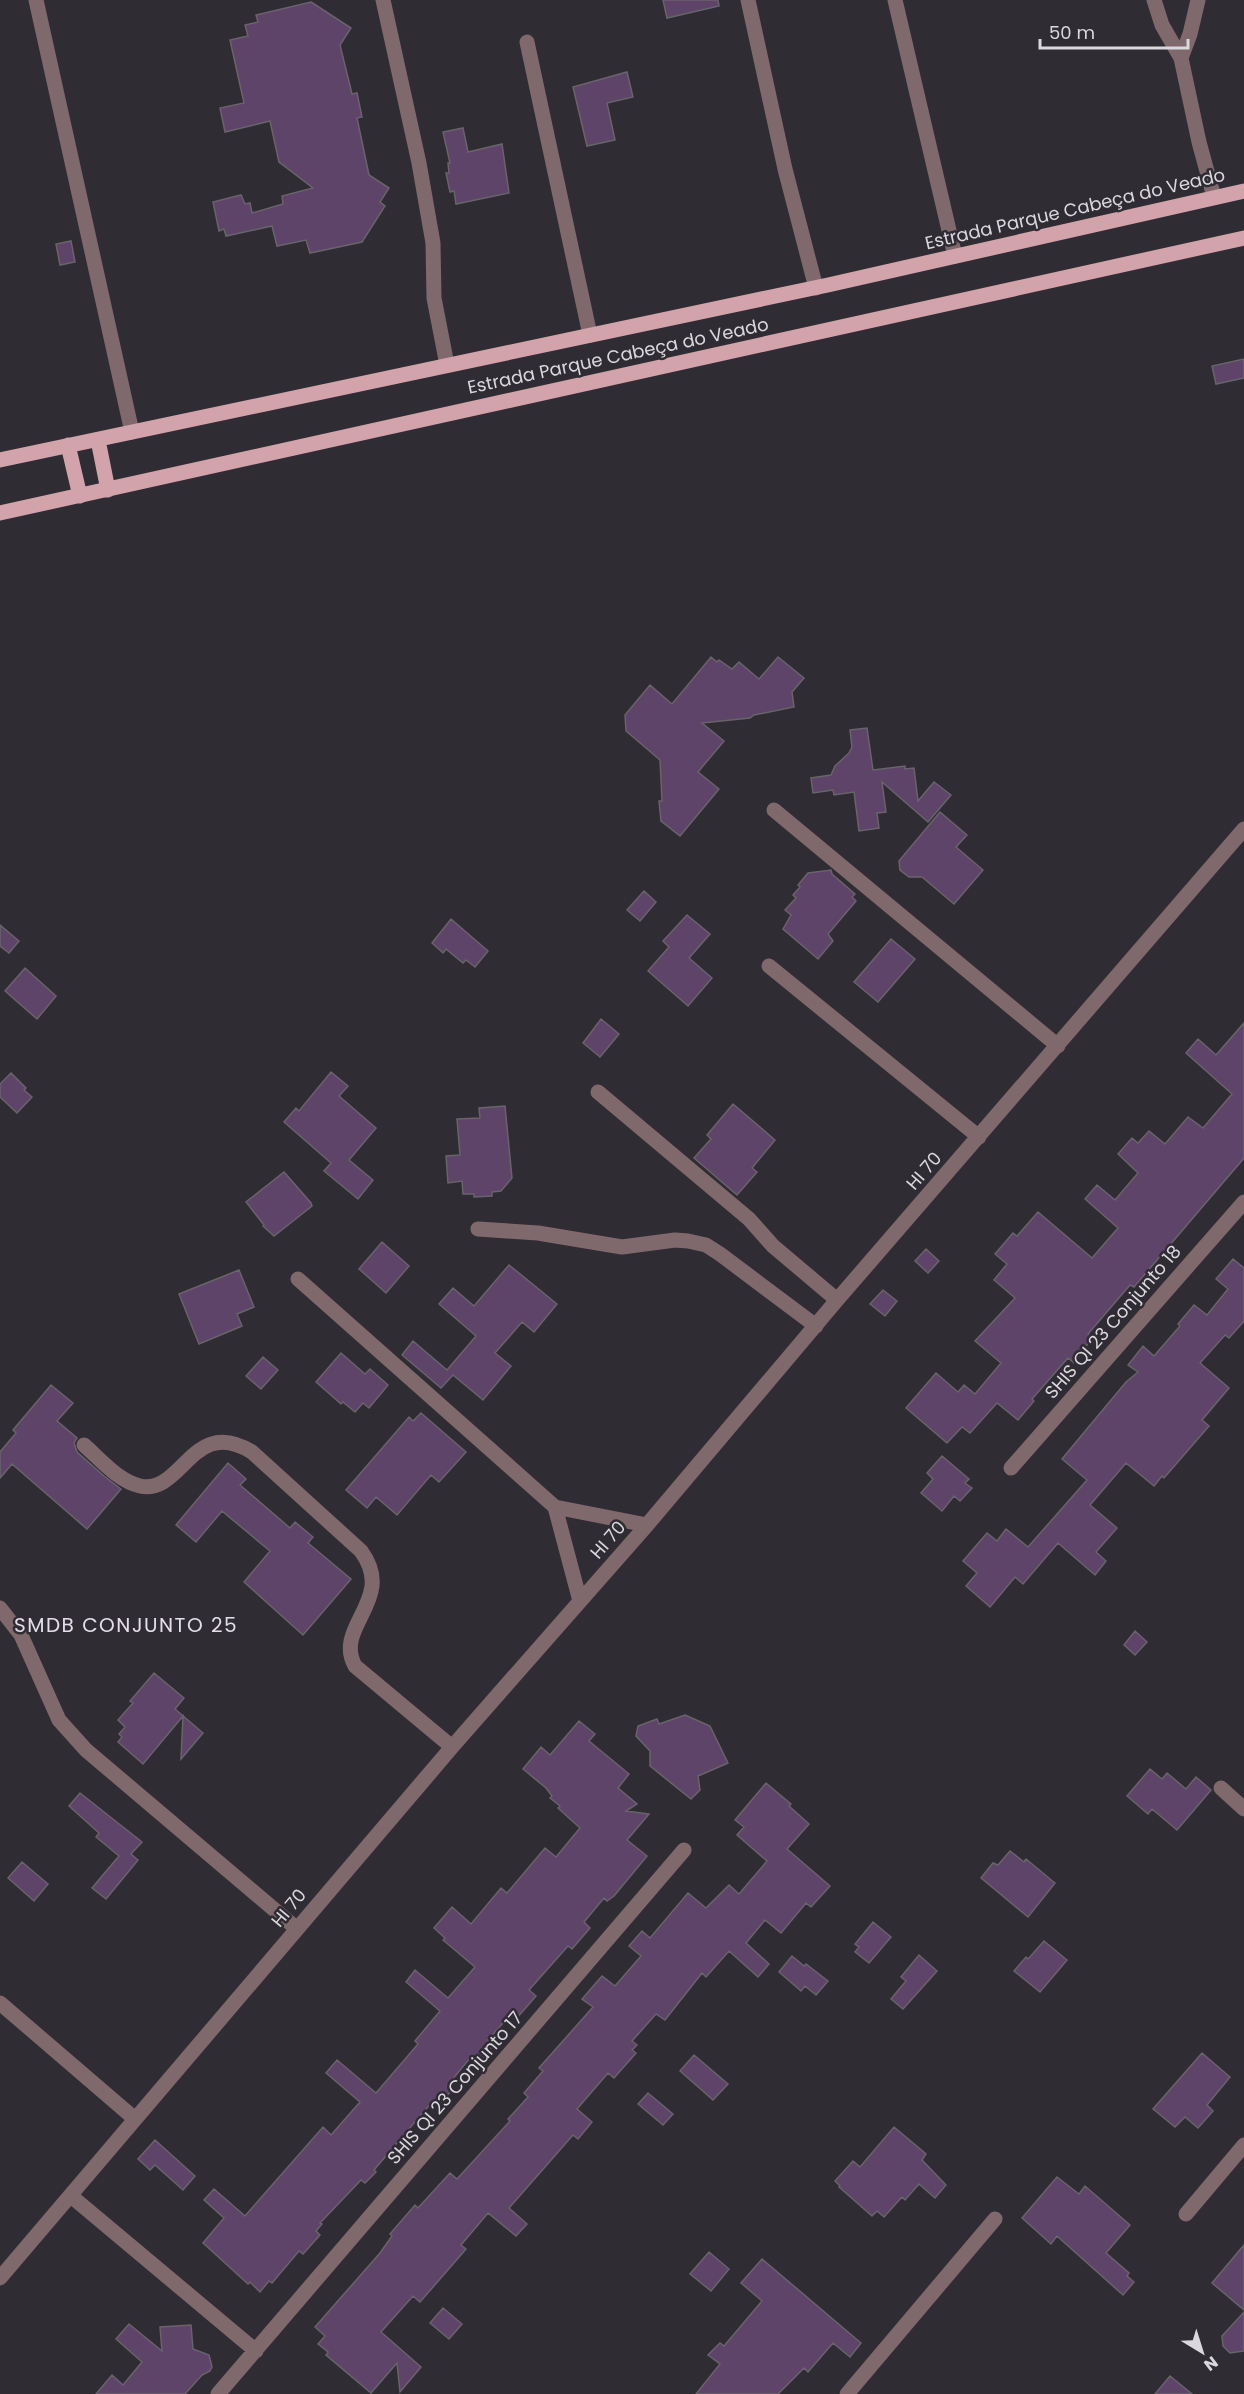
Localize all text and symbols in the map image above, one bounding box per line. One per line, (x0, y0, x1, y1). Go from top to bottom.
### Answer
scale bar (1040, 12, 1188, 50)
text: 50 m (1049, 20, 1095, 45)
street label: Estrada Parque Cabeça do Veado (922, 162, 1227, 255)
street label: Estrada Parque Cabeça do Veado (465, 311, 771, 400)
street label: HI 70 (900, 1146, 947, 1195)
street label: SHIS QI 23 Conjunto 18 (1039, 1239, 1186, 1404)
street label: HI 70 (584, 1515, 631, 1564)
district label: SMDB CONJUNTO 25 (14, 1611, 238, 1639)
street label: HI 70 (265, 1883, 312, 1932)
street label: SHIS QI 23 Conjunto 17 (381, 2006, 528, 2169)
north arrow (1172, 2322, 1232, 2382)
text: N (1199, 2351, 1223, 2376)

